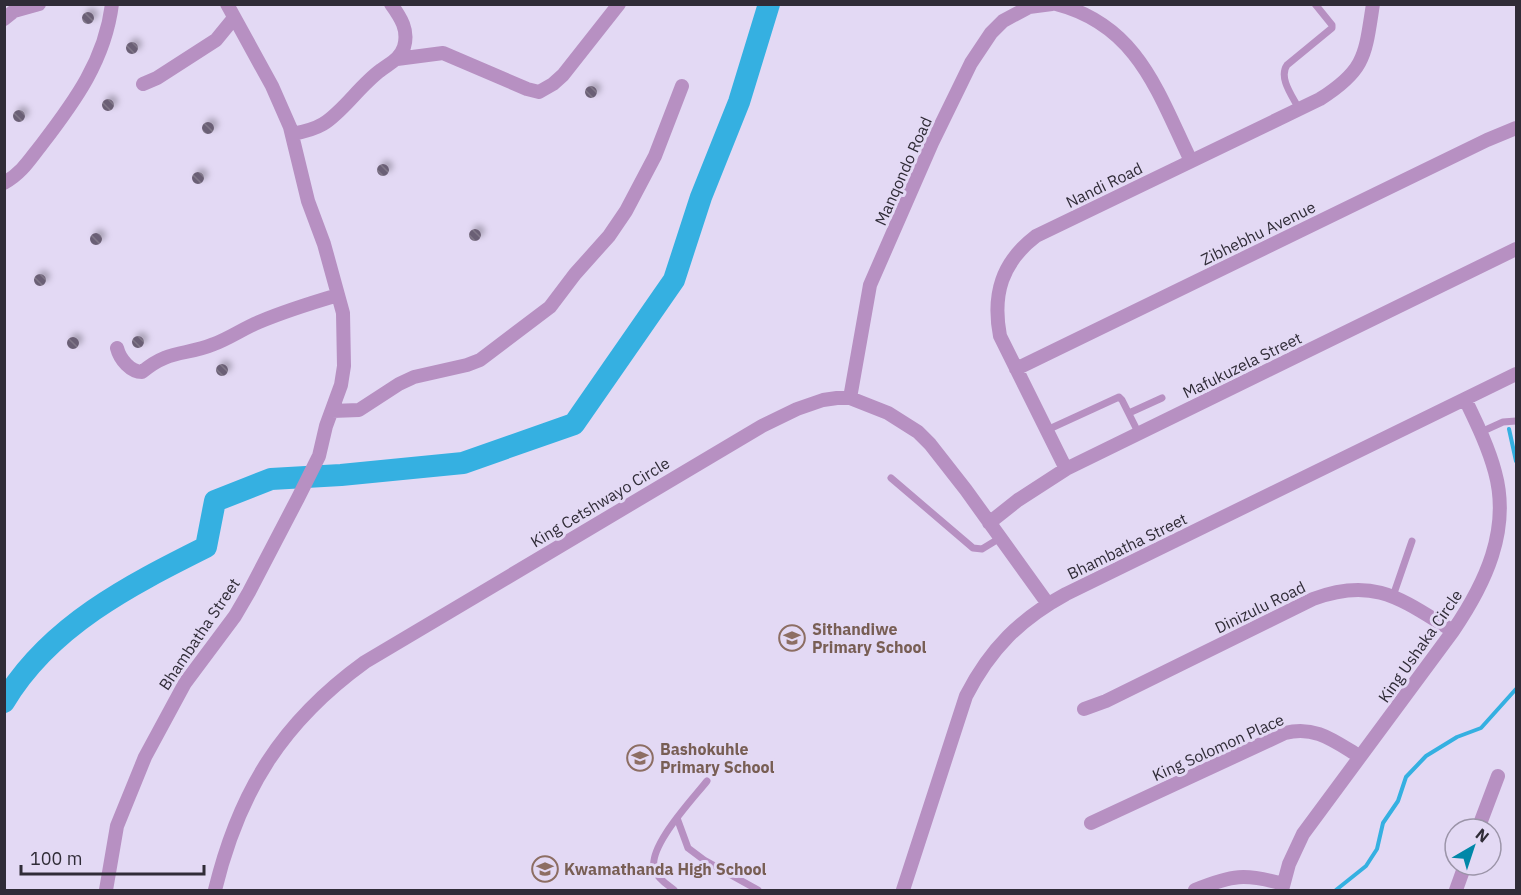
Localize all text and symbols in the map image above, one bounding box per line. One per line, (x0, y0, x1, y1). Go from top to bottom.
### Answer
street label: Manqondo Road (870, 114, 936, 228)
street label: Nandi Road (1062, 158, 1146, 212)
street label: Zibhebhu Avenue (1197, 197, 1319, 269)
street label: Mafukuzela Street (1179, 328, 1305, 402)
street label: King Cetshwayo Circle (527, 452, 673, 551)
street label: Bhambatha Street (1064, 508, 1190, 584)
street label: Bhambatha Street (154, 574, 244, 694)
street label: Dinizulu Road (1211, 576, 1309, 638)
street label: King Ushaka Circle (1374, 585, 1467, 706)
place label: Sithandiwe Primary School (812, 619, 927, 657)
school or university icon: Sithandiwe Primary School (777, 623, 807, 653)
street label: King Solomon Place (1149, 709, 1287, 785)
place label: Bashokuhle Primary School (660, 739, 775, 777)
school or university icon: Bashokuhle Primary School (625, 743, 655, 773)
north arrow (1443, 817, 1503, 877)
text: N (1472, 824, 1493, 847)
scale bar (21, 838, 204, 876)
text: 100 m (30, 847, 82, 870)
school or university icon: Kwamathanda High School (530, 854, 560, 884)
place label: Kwamathanda High School (564, 859, 767, 879)

